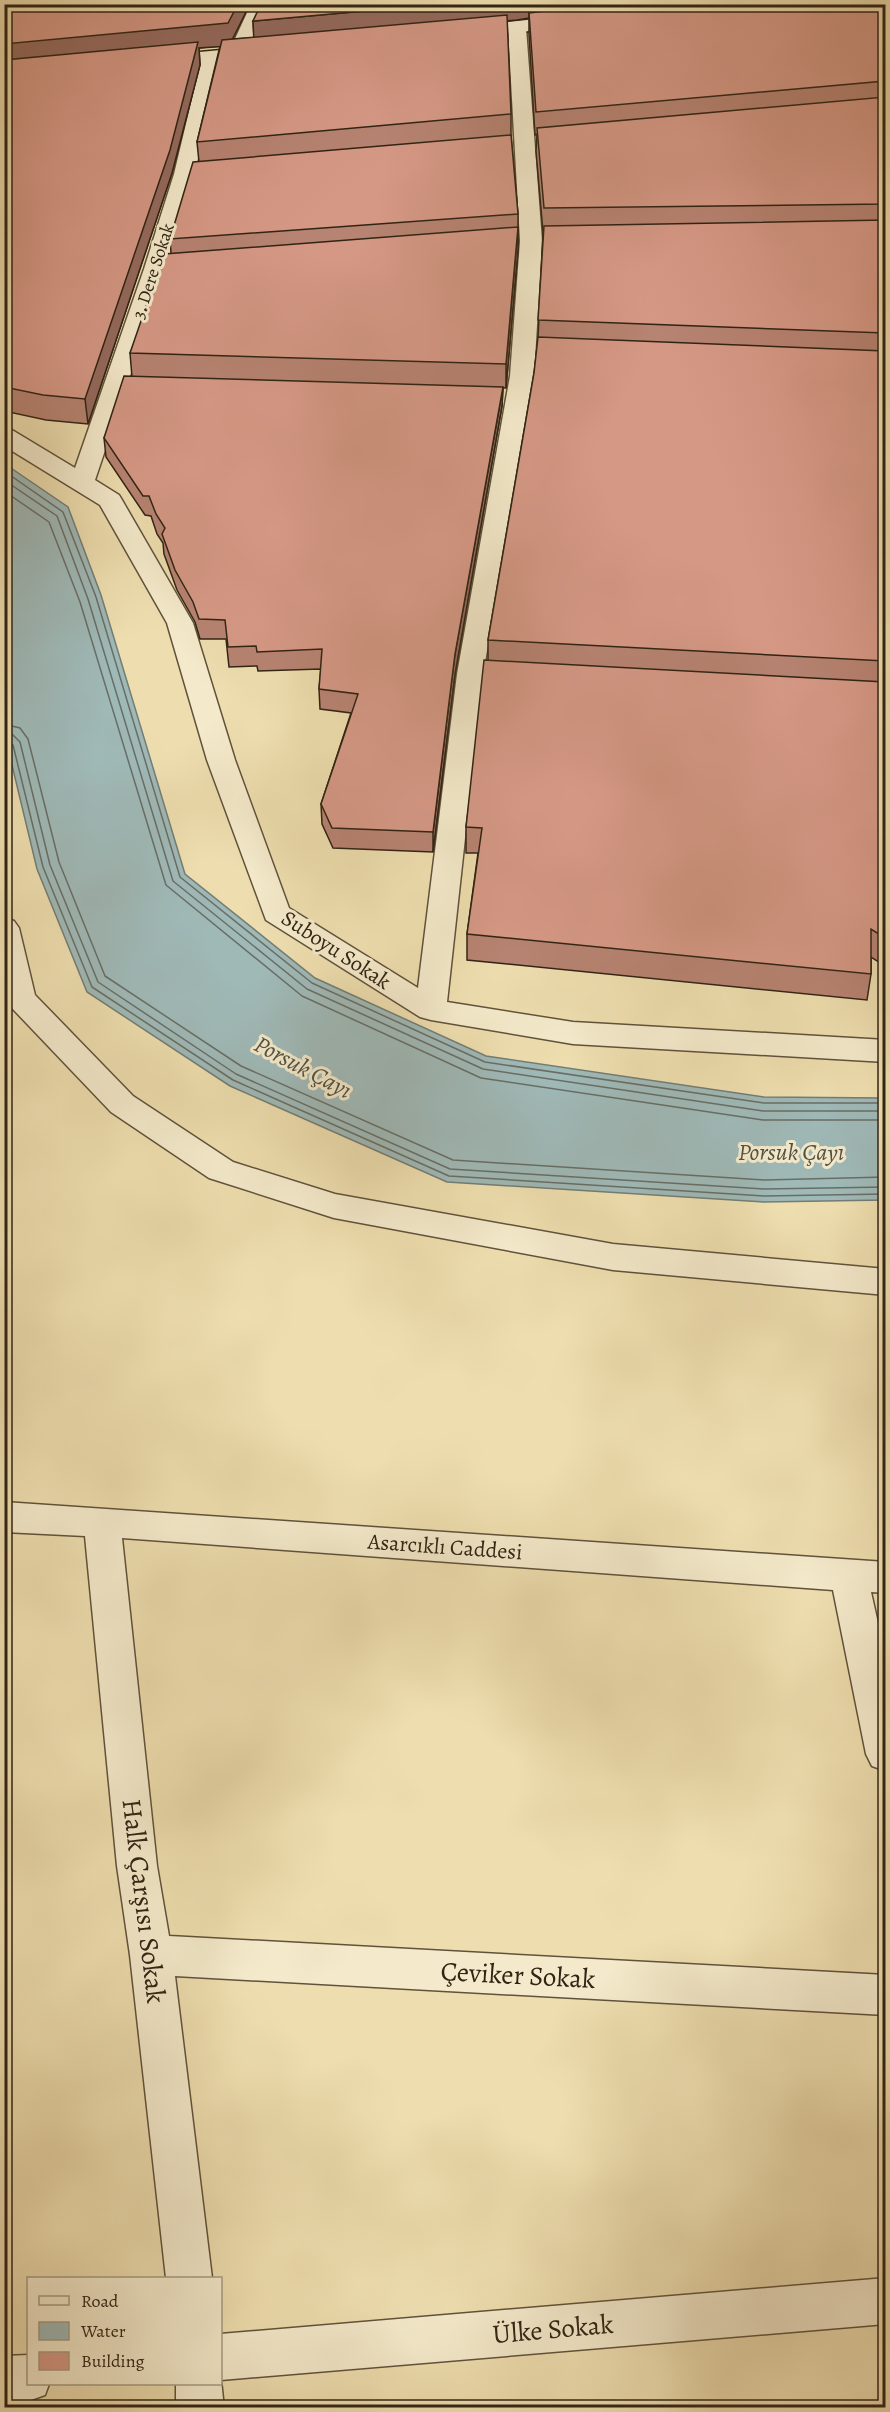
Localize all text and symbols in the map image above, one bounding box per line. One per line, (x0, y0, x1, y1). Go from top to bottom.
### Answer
street label: 3. Dere Sokak (126, 220, 180, 322)
street label: Suboyu Sokak (275, 903, 397, 997)
water label: Porsuk Çayı (249, 1028, 357, 1106)
water label: Porsuk Çayı (738, 1136, 844, 1168)
street label: Asarcıklı Caddesi (366, 1527, 523, 1567)
street label: Halk Çarşısı Sokak (114, 1797, 174, 2006)
street label: Çeviker Sokak (440, 1953, 597, 1997)
legend (27, 2277, 222, 2385)
text: Road (81, 2289, 119, 2313)
street label: Ülke Sokak (491, 2306, 616, 2352)
text: Water (80, 2319, 126, 2343)
text: Building (81, 2349, 145, 2373)

